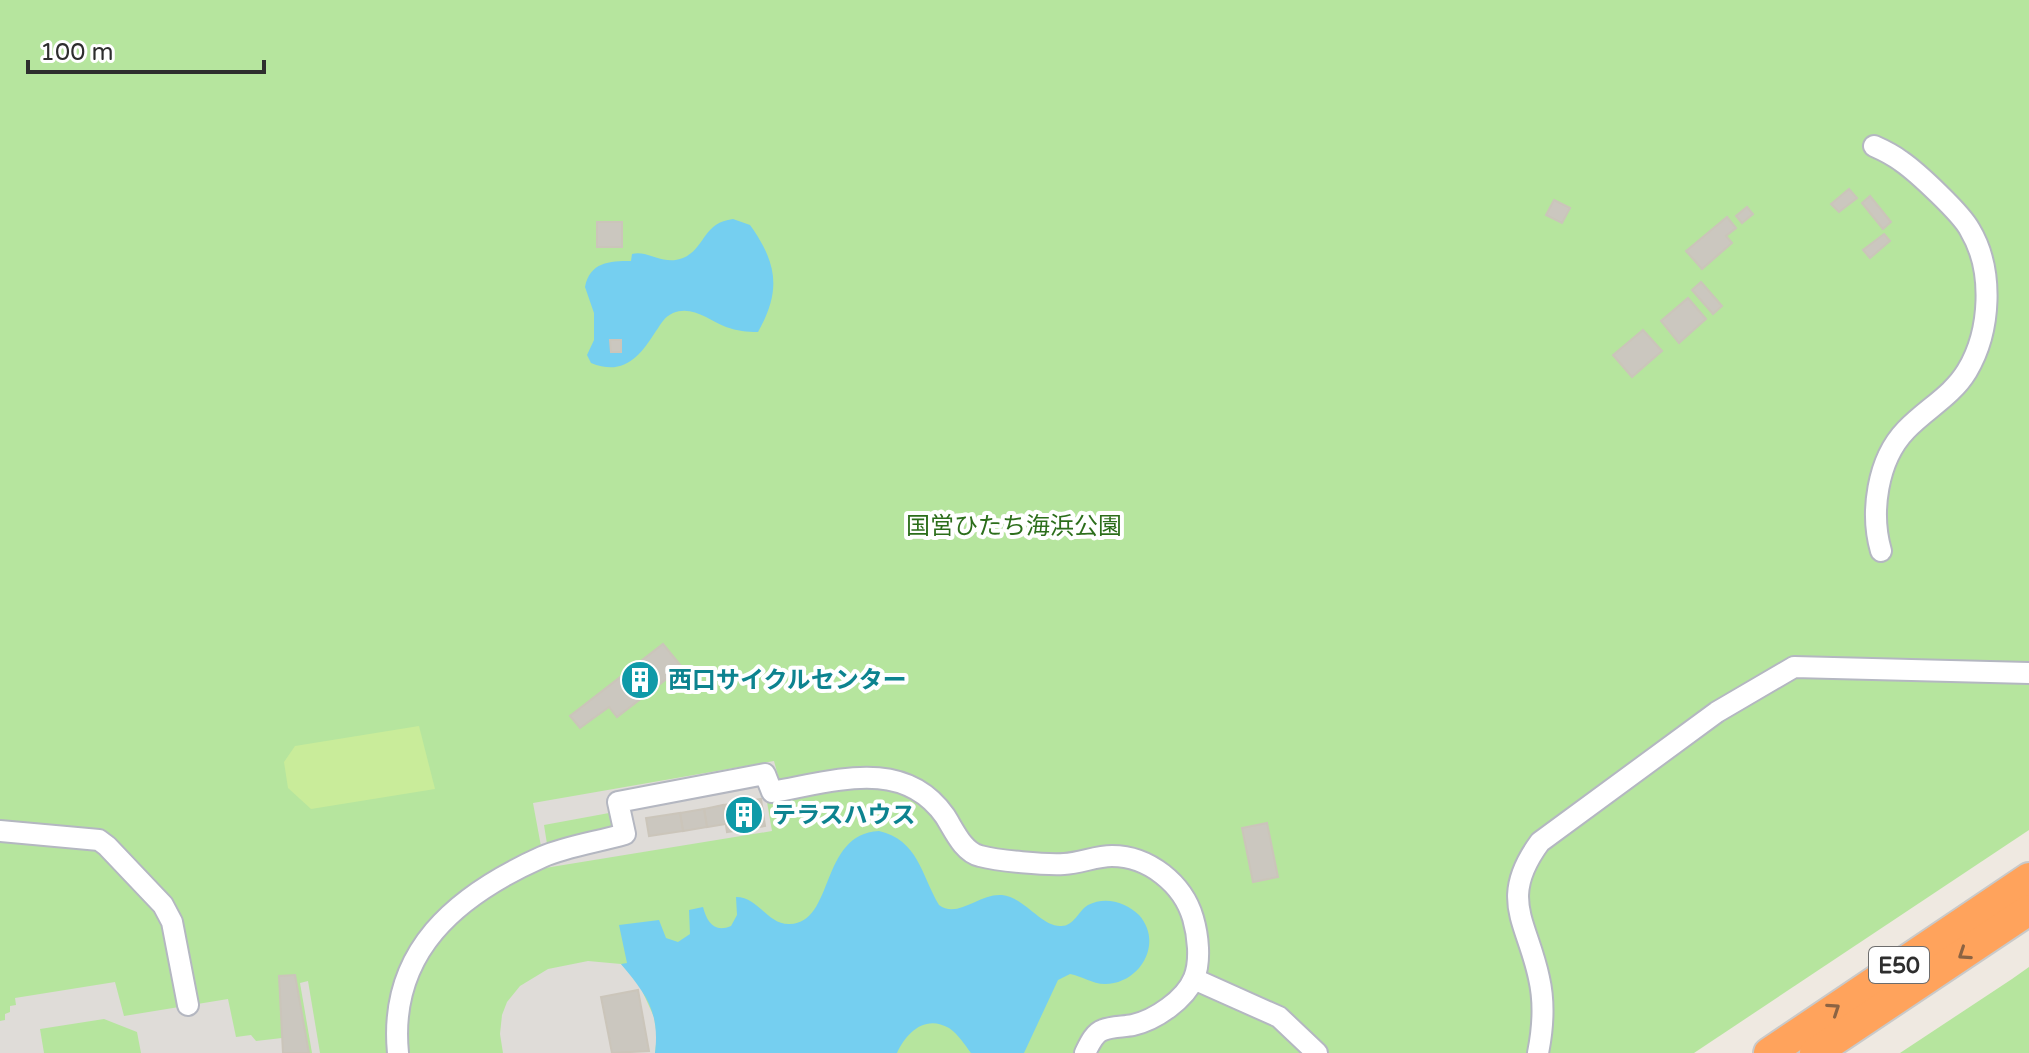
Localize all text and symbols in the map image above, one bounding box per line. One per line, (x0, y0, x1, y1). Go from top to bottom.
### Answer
scale bar (28, 24, 264, 74)
text: 100 m (40, 38, 114, 67)
park label: 国営ひたち海浜公園 (906, 512, 1122, 541)
building icon: 西口サイクルセンター (619, 659, 661, 701)
place label: 西口サイクルセンター (668, 666, 907, 695)
building icon: テラスハウス (723, 794, 765, 836)
place label: テラスハウス (772, 801, 916, 830)
one-way arrow (1958, 944, 1973, 959)
road number: E50 (1869, 947, 1929, 983)
one-way arrow (1825, 1004, 1839, 1019)

